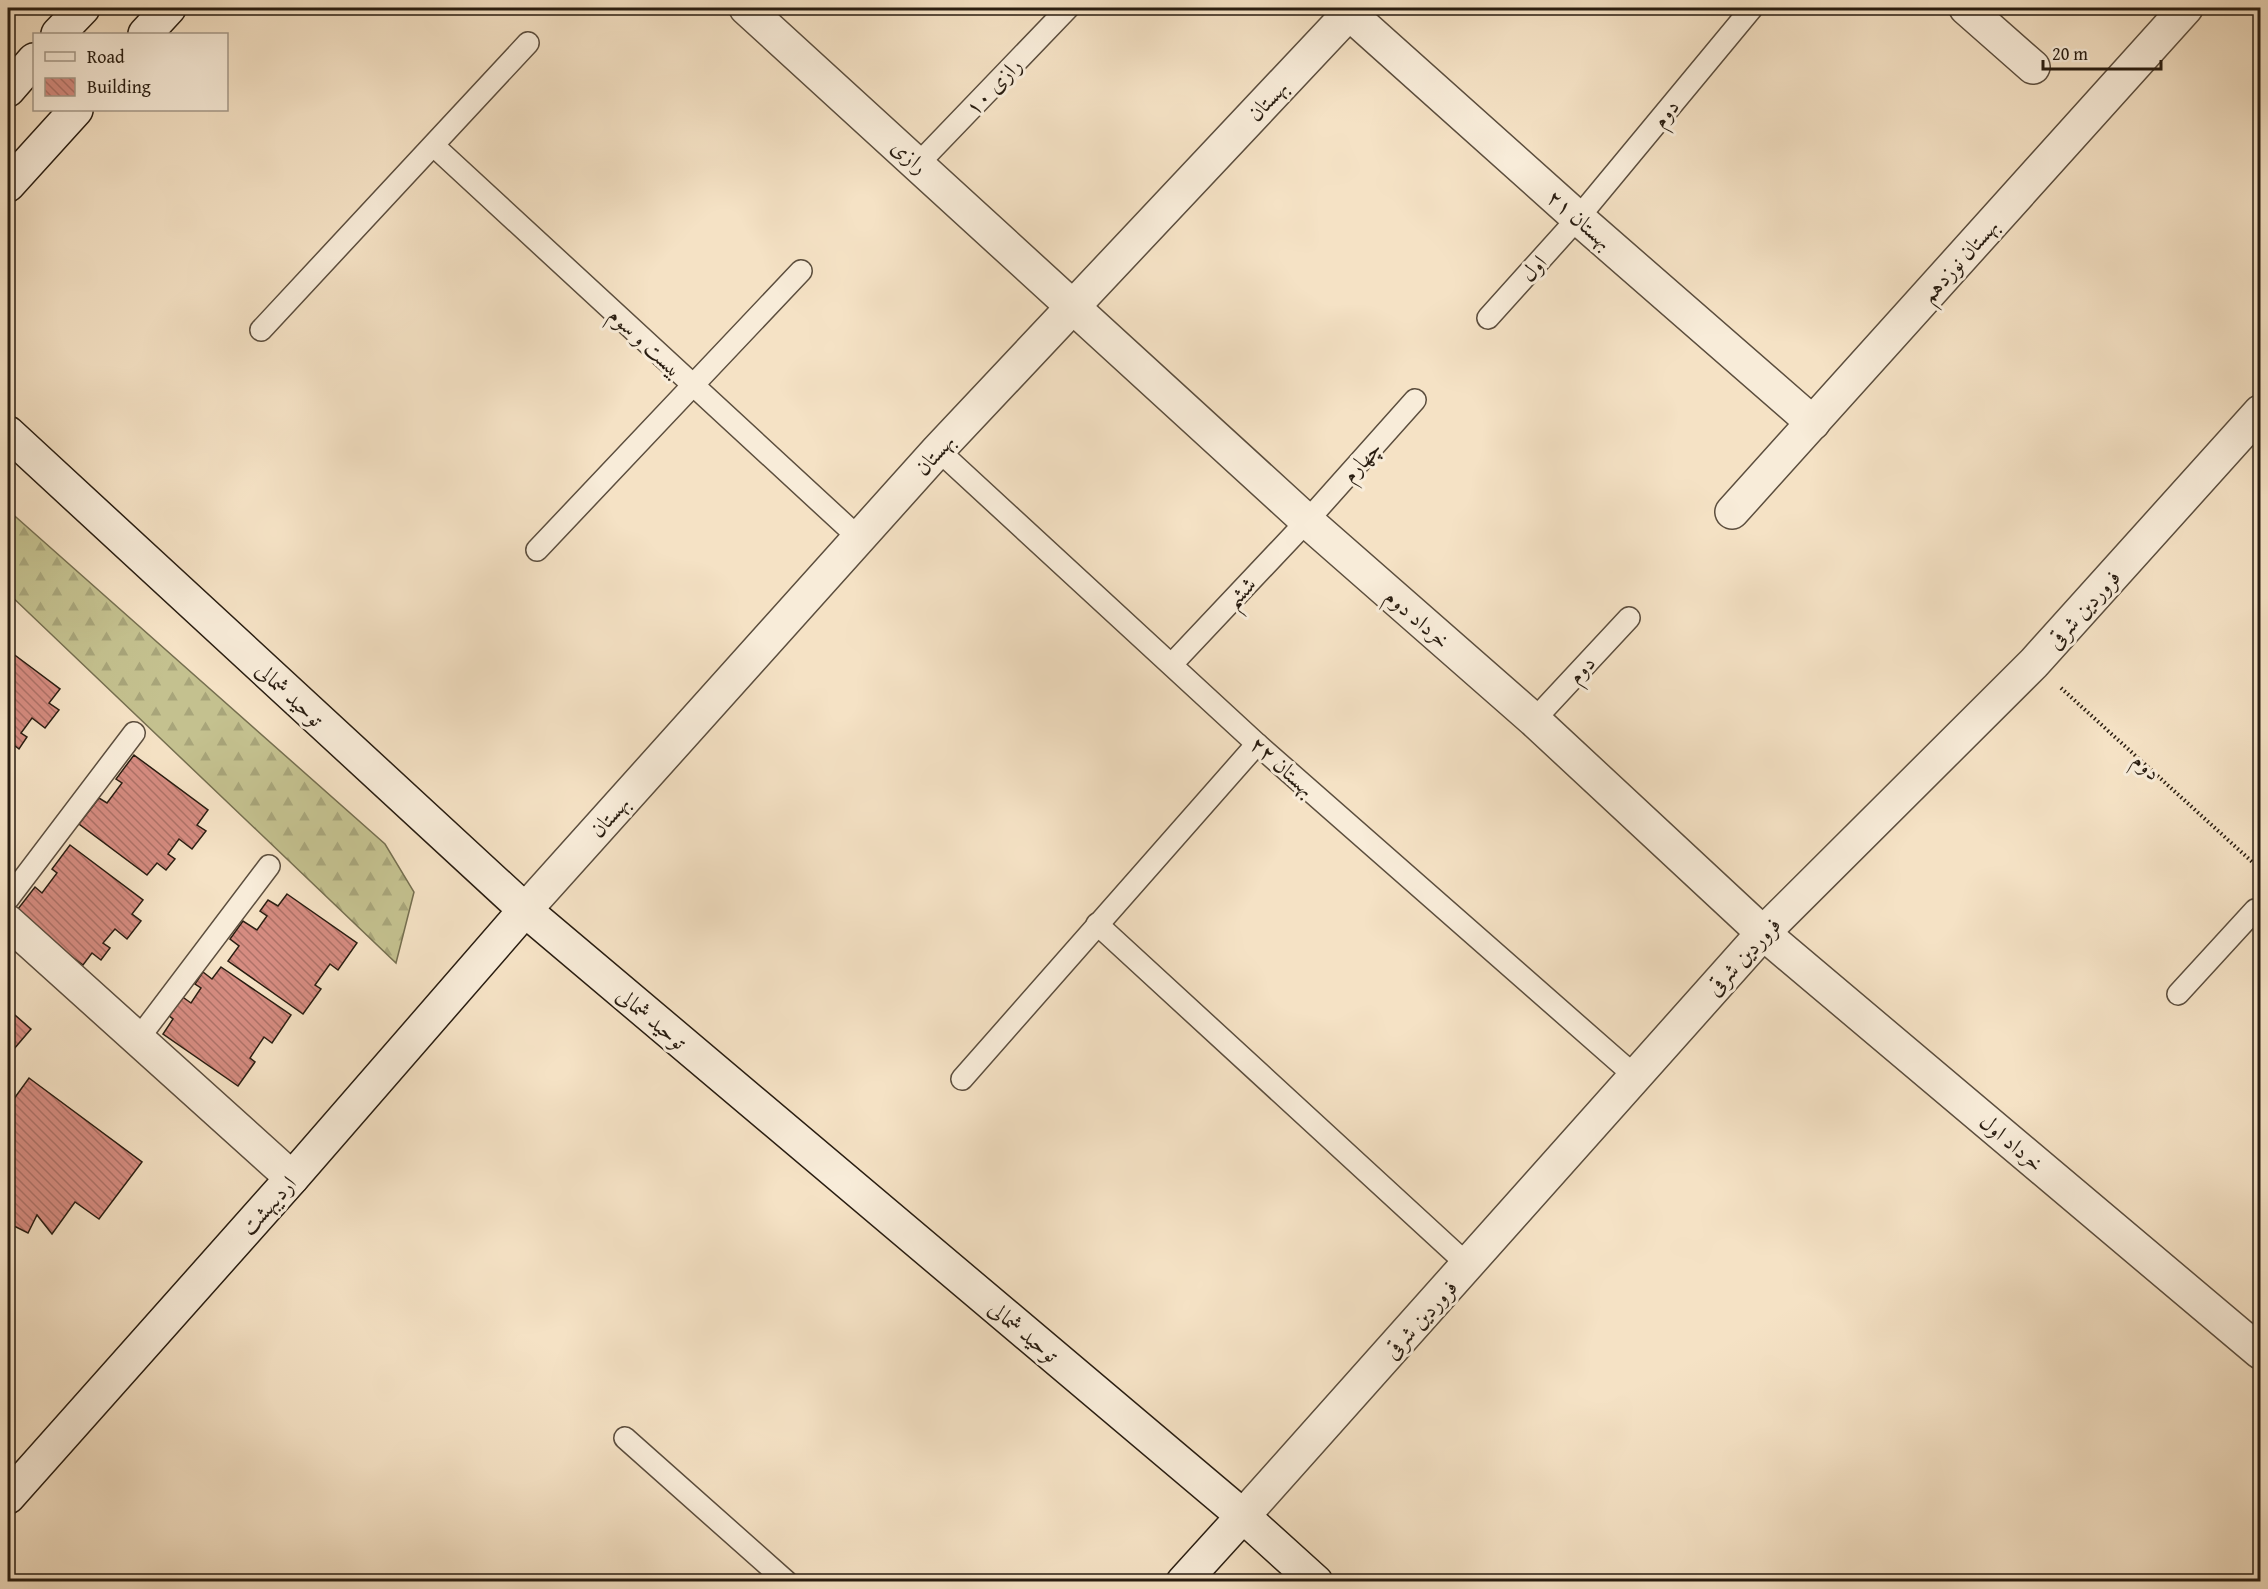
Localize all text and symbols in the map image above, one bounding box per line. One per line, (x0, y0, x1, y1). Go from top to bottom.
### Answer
legend (33, 33, 228, 111)
scale bar (2043, 33, 2162, 71)
text: 20 m (2052, 40, 2088, 67)
text: Road (87, 43, 125, 70)
street label: رازی ۱۰ (957, 50, 1029, 122)
street label: بهستان (1239, 72, 1295, 128)
text: Building (87, 73, 151, 100)
street label: دوم (1644, 92, 1690, 137)
street label: رازی (885, 131, 935, 181)
street label: بهستان ۲۱ (1540, 181, 1620, 257)
street label: بهستان نوزدهم (1912, 211, 2009, 313)
street label: اول (1512, 247, 1554, 289)
street label: بیست و سوم (599, 299, 690, 388)
street label: بهستان (906, 426, 962, 482)
street label: چهارم (1333, 433, 1392, 492)
street label: فروردین شرقی (2039, 562, 2127, 656)
street label: ششم (1217, 569, 1267, 619)
street label: خرداد دوم (1376, 581, 1458, 658)
street label: دوم (1560, 648, 1605, 693)
street label: توحید شمالی (249, 654, 332, 735)
street label: بهستان ۲۲ (1243, 728, 1323, 804)
street label: دوم (2123, 745, 2168, 790)
street label: بهستان (581, 788, 637, 844)
street label: فروردین شرقی (1698, 909, 1788, 1003)
street label: توحید شمالی (610, 979, 695, 1057)
street label: خرداد اول (1973, 1105, 2051, 1179)
street label: اردیبهشت (232, 1168, 304, 1242)
street label: فروردین شرقی (1376, 1272, 1464, 1366)
street label: توحید شمالی (982, 1292, 1067, 1370)

